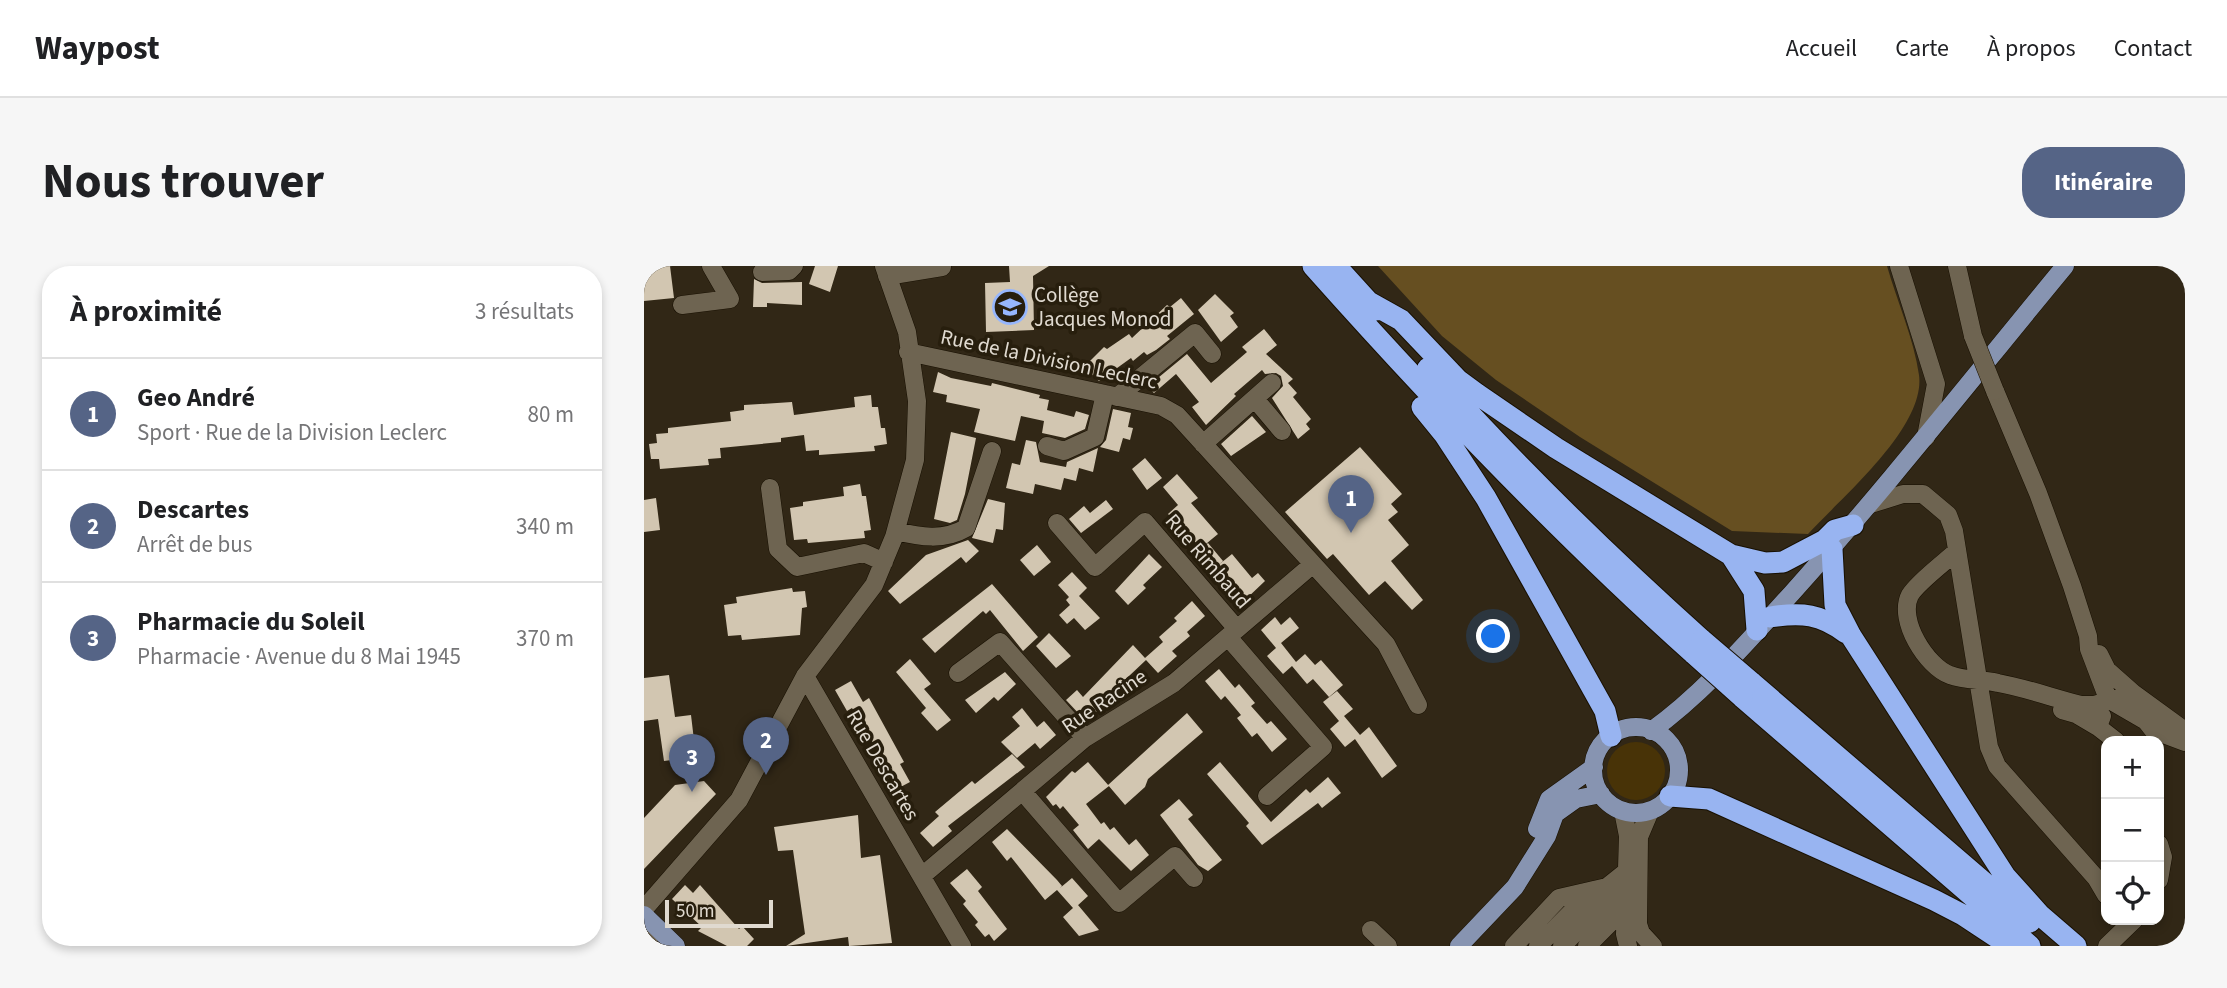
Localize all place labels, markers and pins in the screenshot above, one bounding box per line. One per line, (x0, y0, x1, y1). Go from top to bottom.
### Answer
place label: Collège Jacques Monod (1034, 280, 1171, 334)
school or university icon: Collège Jacques Monod (991, 288, 1029, 326)
pin: 1 (1328, 475, 1374, 533)
pin: 2 (743, 717, 789, 775)
pin: 3 (669, 734, 715, 792)

